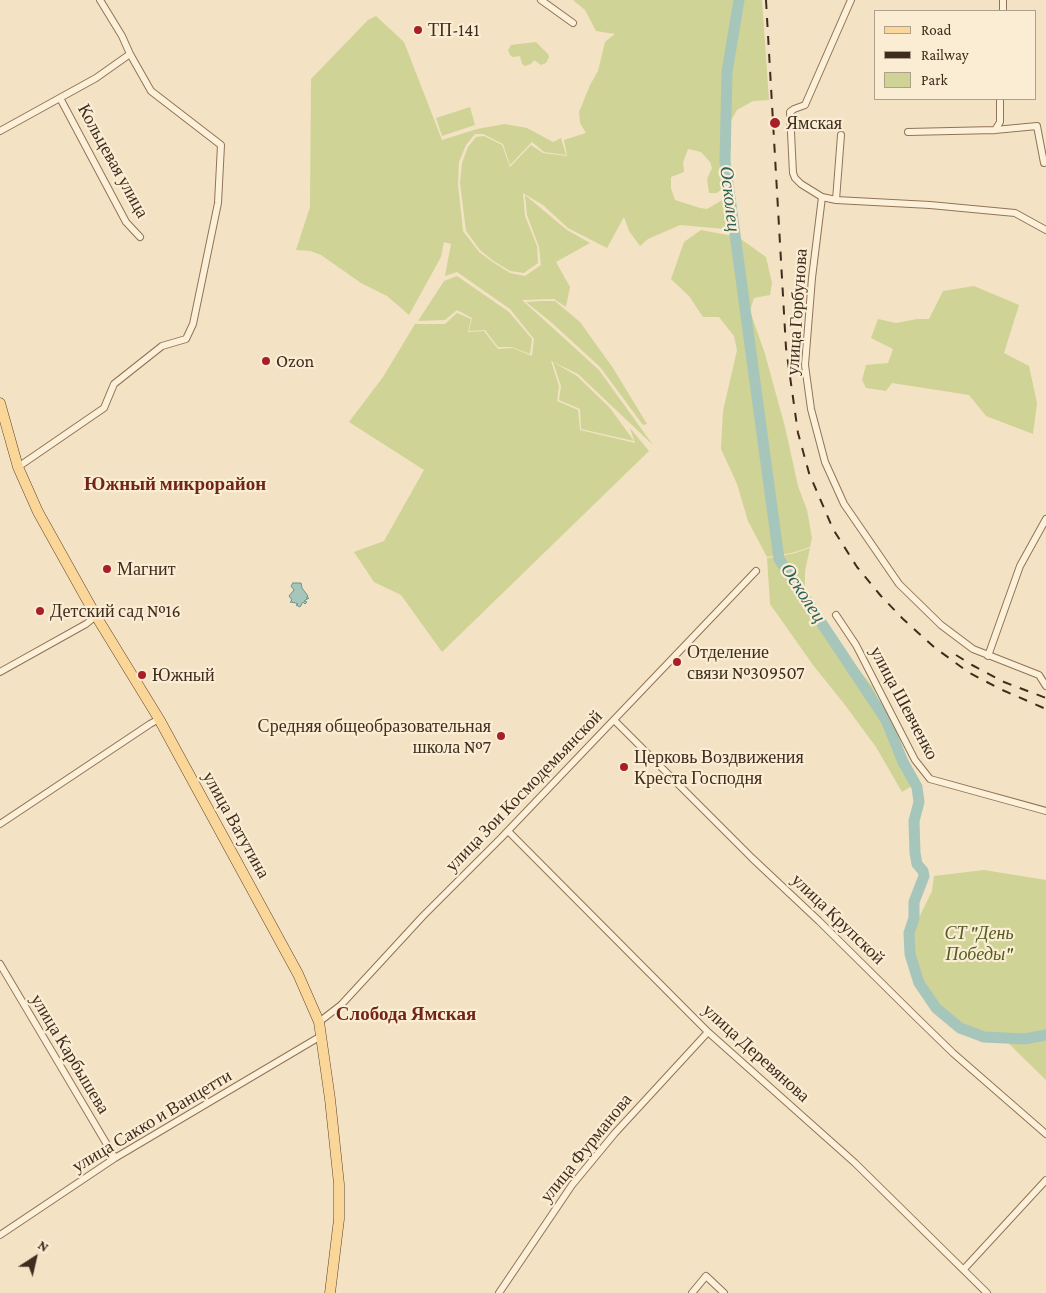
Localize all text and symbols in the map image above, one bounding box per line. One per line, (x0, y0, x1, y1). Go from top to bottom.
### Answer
legend (874, 10, 1036, 100)
place label: ТП-141 (428, 19, 479, 41)
text: Road (921, 22, 951, 38)
marker: ТП-141 (412, 24, 424, 36)
text: Railway (921, 47, 969, 63)
text: Park (921, 72, 948, 88)
street label: Кольцевая улица (73, 100, 153, 222)
place label: Ямская (786, 112, 842, 134)
marker: Ямская (768, 116, 782, 130)
water label: Осколец (715, 165, 745, 233)
street label: улица Горбунова (782, 248, 812, 376)
place label: Ozon (276, 350, 314, 372)
marker: Ozon (260, 355, 272, 367)
district label: Южный микрорайон (84, 473, 266, 495)
place label: Магнит (117, 558, 176, 580)
water label: Осколец (775, 559, 831, 627)
marker: Магнит (101, 563, 113, 575)
place label: Детский сад №16 (50, 600, 181, 622)
marker: Детский сад №16 (34, 605, 46, 617)
place label: Отделение связи №309507 (687, 641, 804, 684)
street label: улица Шевченко (865, 643, 943, 763)
marker: Отделение связи №309507 (671, 656, 683, 668)
place label: Южный (152, 664, 215, 686)
marker: Южный (136, 669, 148, 681)
street label: улица Зои Космодемьянской (441, 706, 607, 876)
place label: Средняя общеобразовательная школа №7 (258, 715, 491, 758)
marker: Средняя общеобразовательная школа №7 (495, 730, 507, 742)
place label: Церковь Воздвижения Креста Господня (634, 746, 804, 789)
marker: Церковь Воздвижения Креста Господня (618, 761, 630, 773)
street label: улица Ватутина (198, 768, 274, 882)
street label: улица Крупской (787, 869, 889, 969)
park label: СТ "День Победы" (944, 922, 1014, 964)
street label: улица Карбышева (26, 990, 114, 1118)
street label: улица Деревянова (698, 999, 814, 1107)
district label: Слобода Ямская (336, 1003, 476, 1025)
street label: улица Сакко и Ванцетти (68, 1065, 236, 1177)
street label: улица Фурманова (535, 1089, 637, 1207)
north arrow (10, 1233, 60, 1283)
text: N (35, 1236, 52, 1255)

